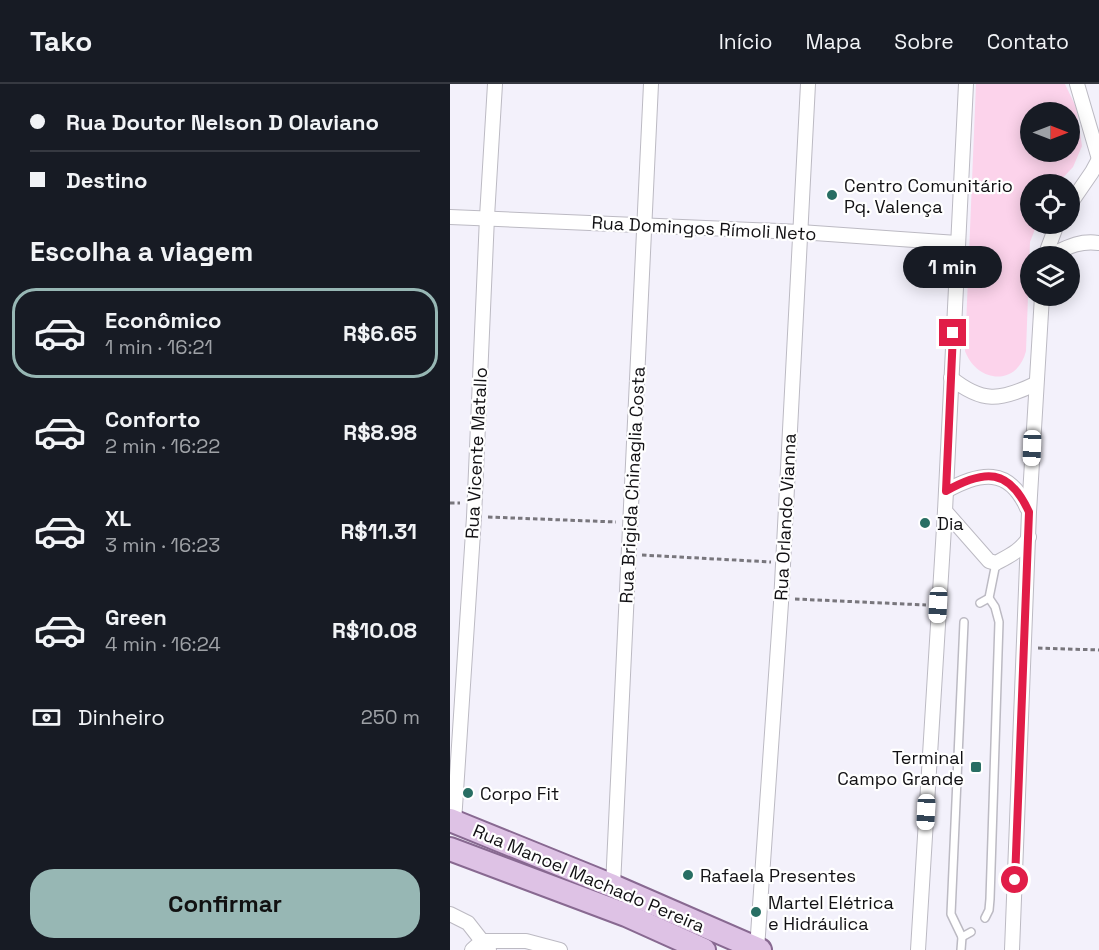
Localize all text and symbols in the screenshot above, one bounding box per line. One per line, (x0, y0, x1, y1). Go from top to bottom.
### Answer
text: Tako (30, 23, 92, 59)
text: Início (719, 28, 772, 55)
text: Mapa (805, 28, 861, 55)
text: Sobre (894, 28, 954, 55)
text: Contato (987, 28, 1069, 55)
north arrow (1020, 102, 1080, 162)
map controls (1020, 102, 1080, 306)
text: Rua Doutor Nelson D Olaviano (66, 108, 379, 136)
text: Destino (66, 166, 148, 194)
place label: Centro Comunitário Pq. Valença (844, 174, 1013, 218)
button: locate (1020, 174, 1080, 234)
marker: Centro Comunitário Pq. Valença (825, 188, 839, 202)
street label: Rua Domingos Rímoli Neto (591, 211, 817, 245)
text: Escolha a viagem (30, 234, 253, 269)
callout: 1 min (904, 246, 1002, 288)
button: layers (1020, 246, 1080, 306)
text: 1 min (928, 254, 977, 280)
icon: car (33, 306, 87, 360)
text: Econômico (105, 306, 222, 334)
text: R$6.65 (343, 319, 417, 347)
route end (939, 319, 966, 346)
text: 1 min · 16:21 (105, 334, 213, 360)
street label: Rua Brigida Chinaglia Costa (614, 366, 650, 604)
street label: Rua Vicente Matallo (460, 367, 492, 539)
icon: car (33, 405, 87, 459)
text: Conforto (105, 405, 200, 433)
text: R$8.98 (343, 418, 417, 446)
car (1022, 430, 1042, 466)
text: 2 min · 16:22 (105, 433, 220, 459)
street label: Rua Orlando Vianna (769, 433, 801, 601)
icon: car (33, 504, 87, 558)
text: XL (105, 504, 131, 532)
place label: Dia (937, 512, 964, 535)
marker: Dia (918, 516, 932, 530)
text: R$11.31 (340, 517, 417, 545)
text: 3 min · 16:23 (105, 532, 220, 558)
car (928, 587, 948, 623)
icon: car (33, 603, 87, 657)
text: Green (105, 603, 167, 631)
text: R$10.08 (332, 616, 417, 644)
text: 4 min · 16:24 (105, 631, 221, 657)
icon: cash (30, 701, 63, 734)
text: Dinheiro (78, 703, 165, 731)
text: 250 m (361, 704, 420, 730)
place label: Terminal Campo Grande (837, 746, 964, 790)
marker: Terminal Campo Grande (969, 760, 983, 774)
place label: Corpo Fit (480, 782, 559, 805)
marker: Corpo Fit (461, 786, 475, 800)
car (916, 794, 936, 830)
street label: Rua Manoel Machado Pereira (470, 819, 708, 937)
place label: Rafaela Presentes (700, 864, 856, 887)
route start (1001, 866, 1028, 893)
marker: Rafaela Presentes (681, 868, 695, 882)
button: Confirmar (30, 869, 420, 938)
place label: Martel Elétrica e Hidráulica (768, 891, 894, 935)
marker: Martel Elétrica e Hidráulica (749, 905, 763, 919)

